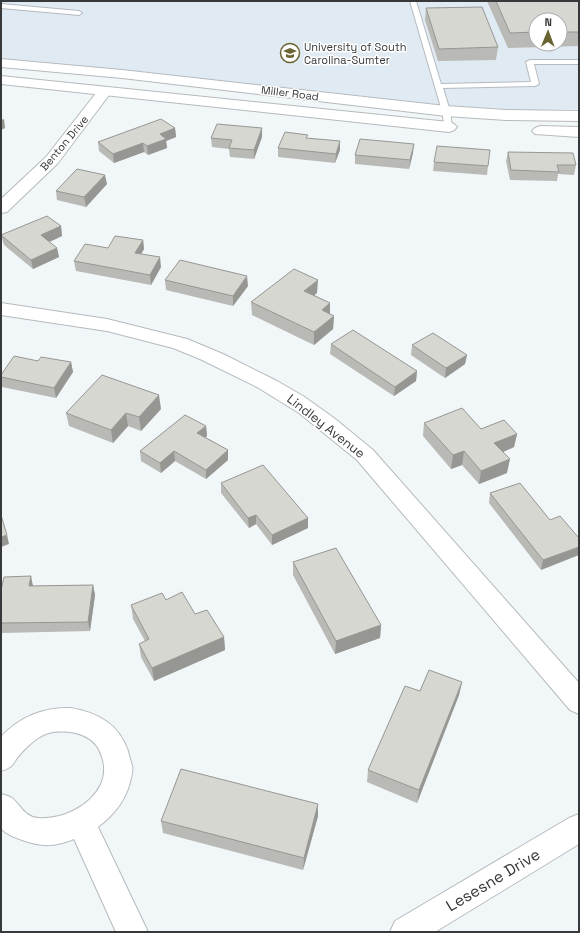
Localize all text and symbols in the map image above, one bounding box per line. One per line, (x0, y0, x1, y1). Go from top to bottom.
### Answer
north arrow (528, 12, 568, 52)
text: N (544, 15, 552, 29)
place label: University of South Carolina-Sumter (304, 40, 406, 67)
school or university icon: University of South Carolina-Sumter (279, 42, 301, 64)
street label: Miller Road (260, 83, 320, 103)
street label: Benton Drive (37, 112, 91, 174)
street label: Lindley Avenue (284, 390, 368, 462)
street label: Lesesne Drive (442, 844, 544, 916)

